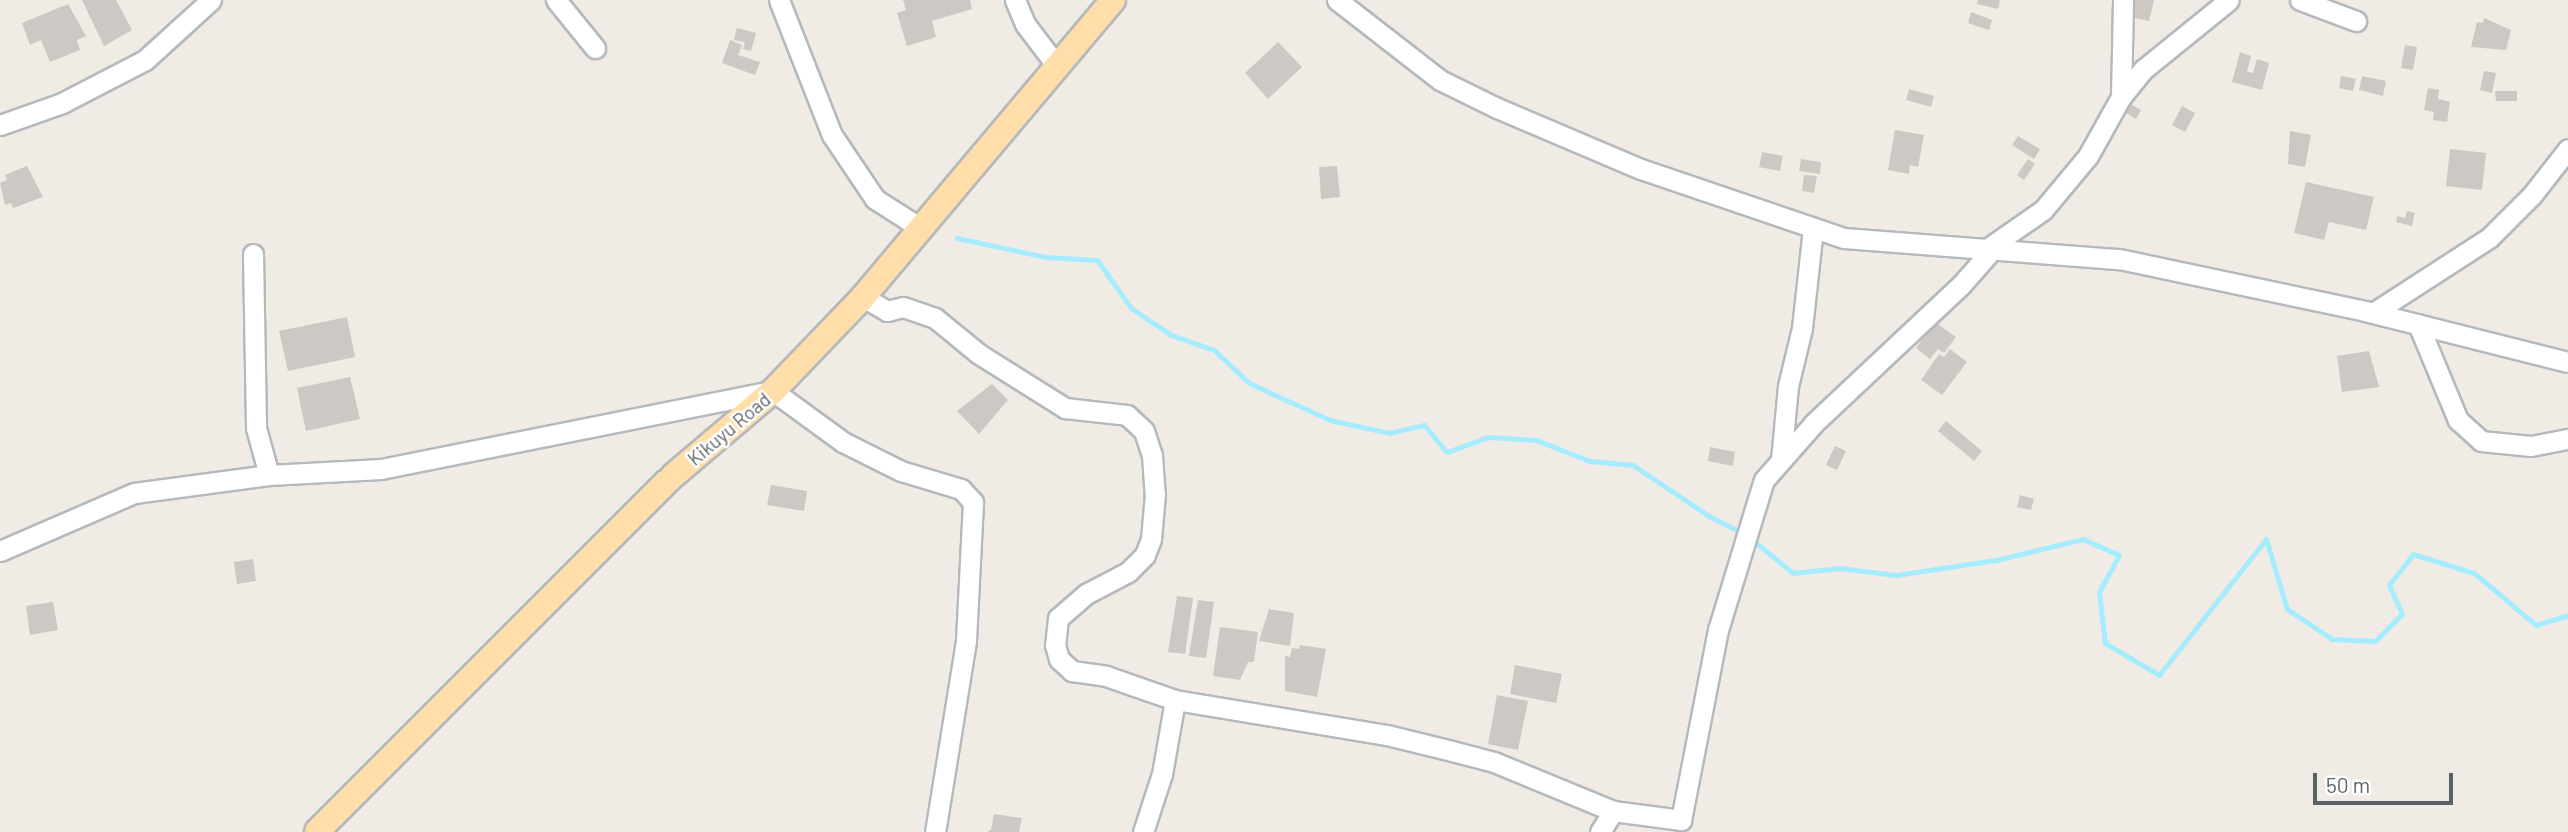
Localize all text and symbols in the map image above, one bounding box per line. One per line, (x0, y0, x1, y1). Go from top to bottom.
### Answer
street label: Kikuyu Road (683, 388, 775, 470)
scale bar (2316, 758, 2456, 802)
text: 50 m (2326, 772, 2370, 797)

